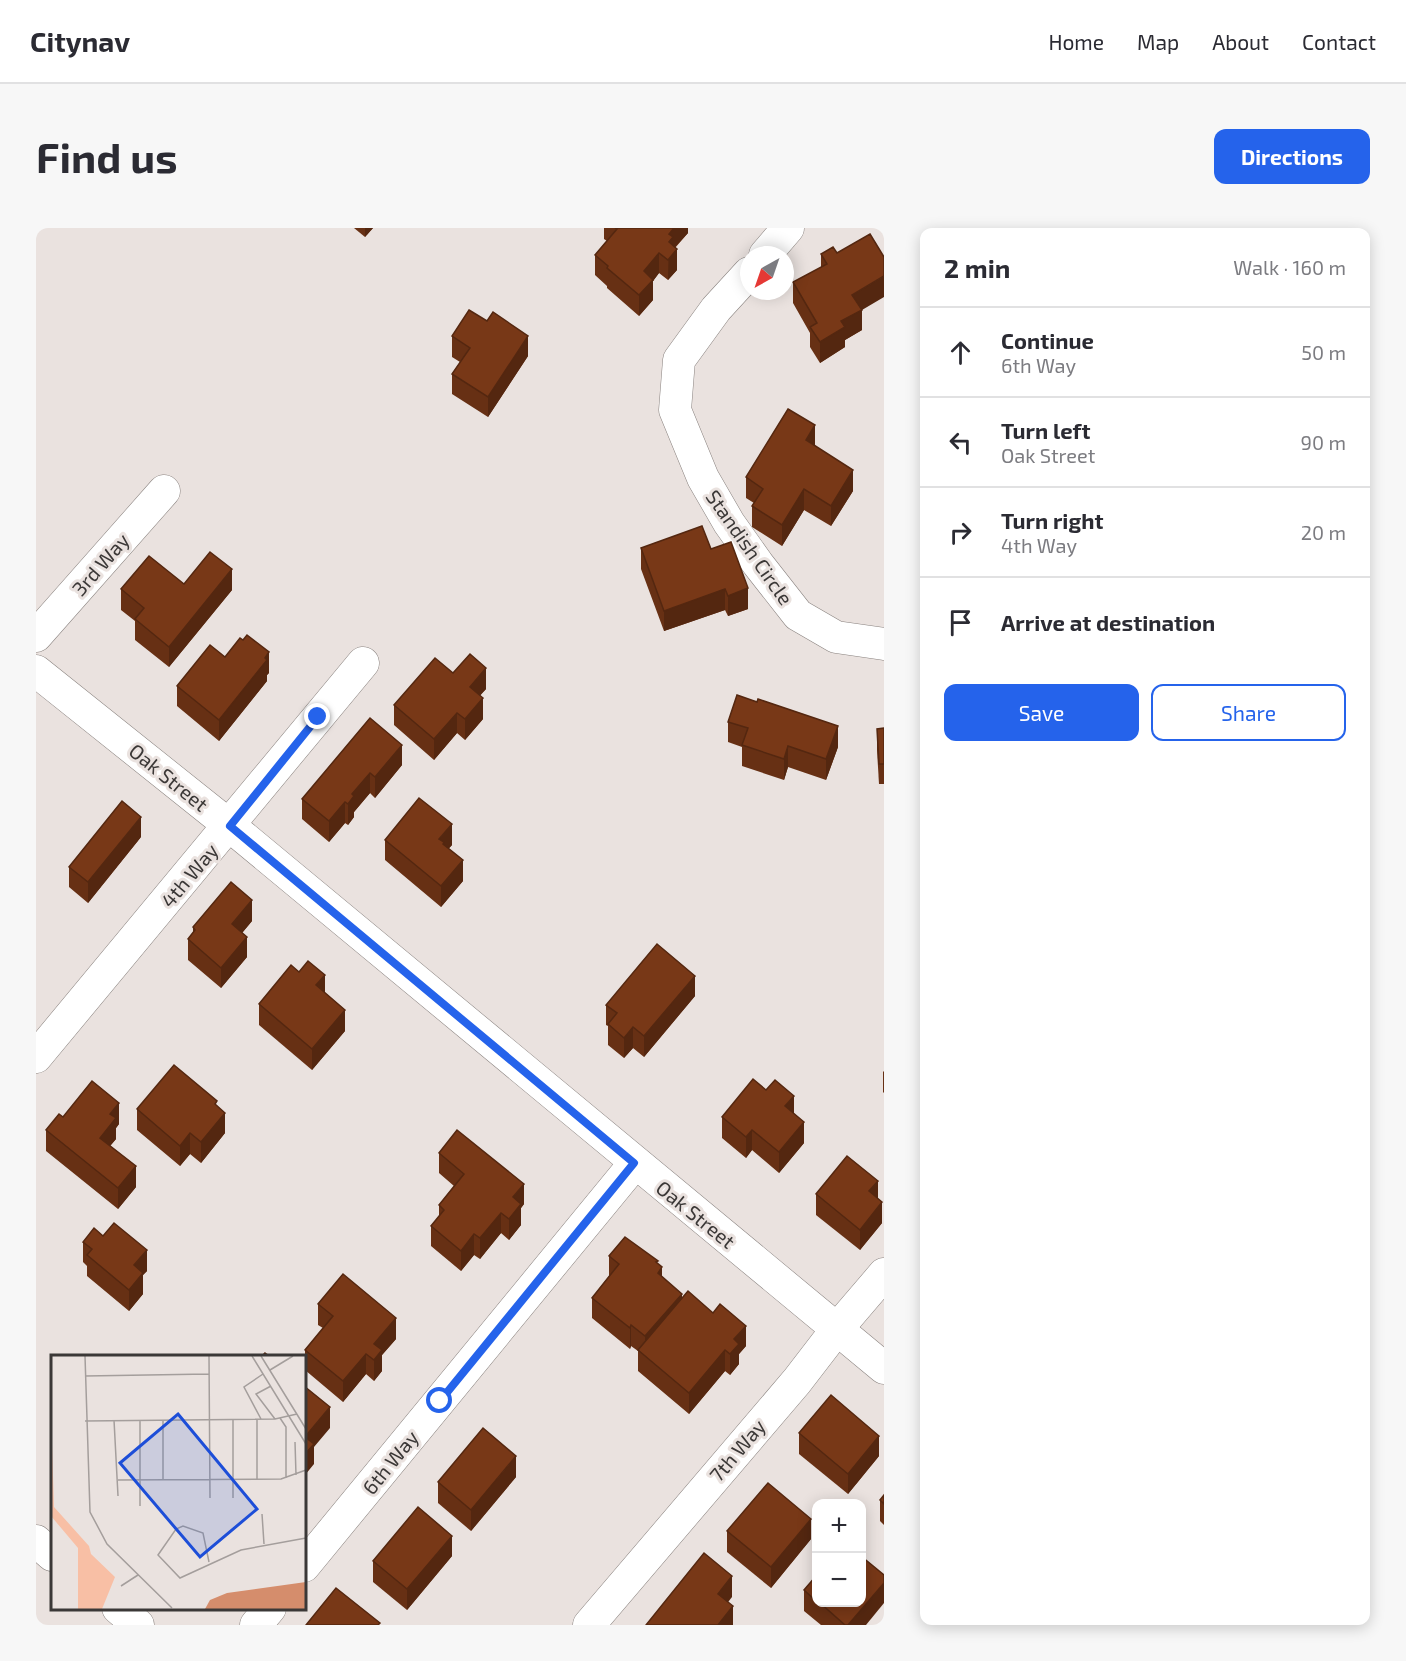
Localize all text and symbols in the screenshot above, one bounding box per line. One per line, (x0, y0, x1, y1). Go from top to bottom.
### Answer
text: Citynav (30, 24, 130, 58)
text: Home (1048, 29, 1104, 54)
text: Map (1137, 29, 1179, 54)
text: About (1212, 29, 1269, 54)
text: Contact (1302, 29, 1376, 54)
button: Directions (1214, 129, 1370, 184)
text: Find us (36, 131, 178, 181)
north arrow (740, 246, 794, 300)
text: 2 min (944, 252, 1010, 283)
text: Walk · 160 m (1233, 255, 1346, 279)
text: Continue (1001, 327, 1094, 353)
icon: ahead (944, 336, 977, 369)
text: 50 m (1301, 340, 1346, 364)
text: 6th Way (1001, 353, 1076, 377)
text: Turn left (1001, 417, 1090, 443)
icon: left (944, 426, 977, 459)
text: 90 m (1301, 430, 1346, 454)
text: Oak Street (1001, 443, 1095, 467)
street label: Standish Circle (702, 485, 798, 609)
text: Turn right (1001, 507, 1103, 533)
icon: right (944, 516, 977, 549)
text: 20 m (1301, 520, 1346, 544)
street label: 3rd Way (66, 528, 134, 600)
text: 4th Way (1001, 533, 1077, 557)
icon: arrive (944, 606, 977, 639)
text: Arrive at destination (1001, 609, 1215, 635)
button: Save (944, 684, 1139, 741)
button: Share (1151, 684, 1346, 741)
route end (304, 703, 330, 729)
street label: Oak Street (125, 738, 214, 816)
street label: 4th Way (155, 838, 223, 912)
street label: Oak Street (652, 1175, 741, 1253)
inset map (51, 1355, 306, 1610)
route start (426, 1387, 452, 1413)
street label: 7th Way (704, 1414, 770, 1486)
street label: 6th Way (357, 1425, 423, 1499)
map controls (812, 1499, 866, 1607)
button: + (812, 1499, 866, 1553)
button: − (812, 1553, 866, 1607)

